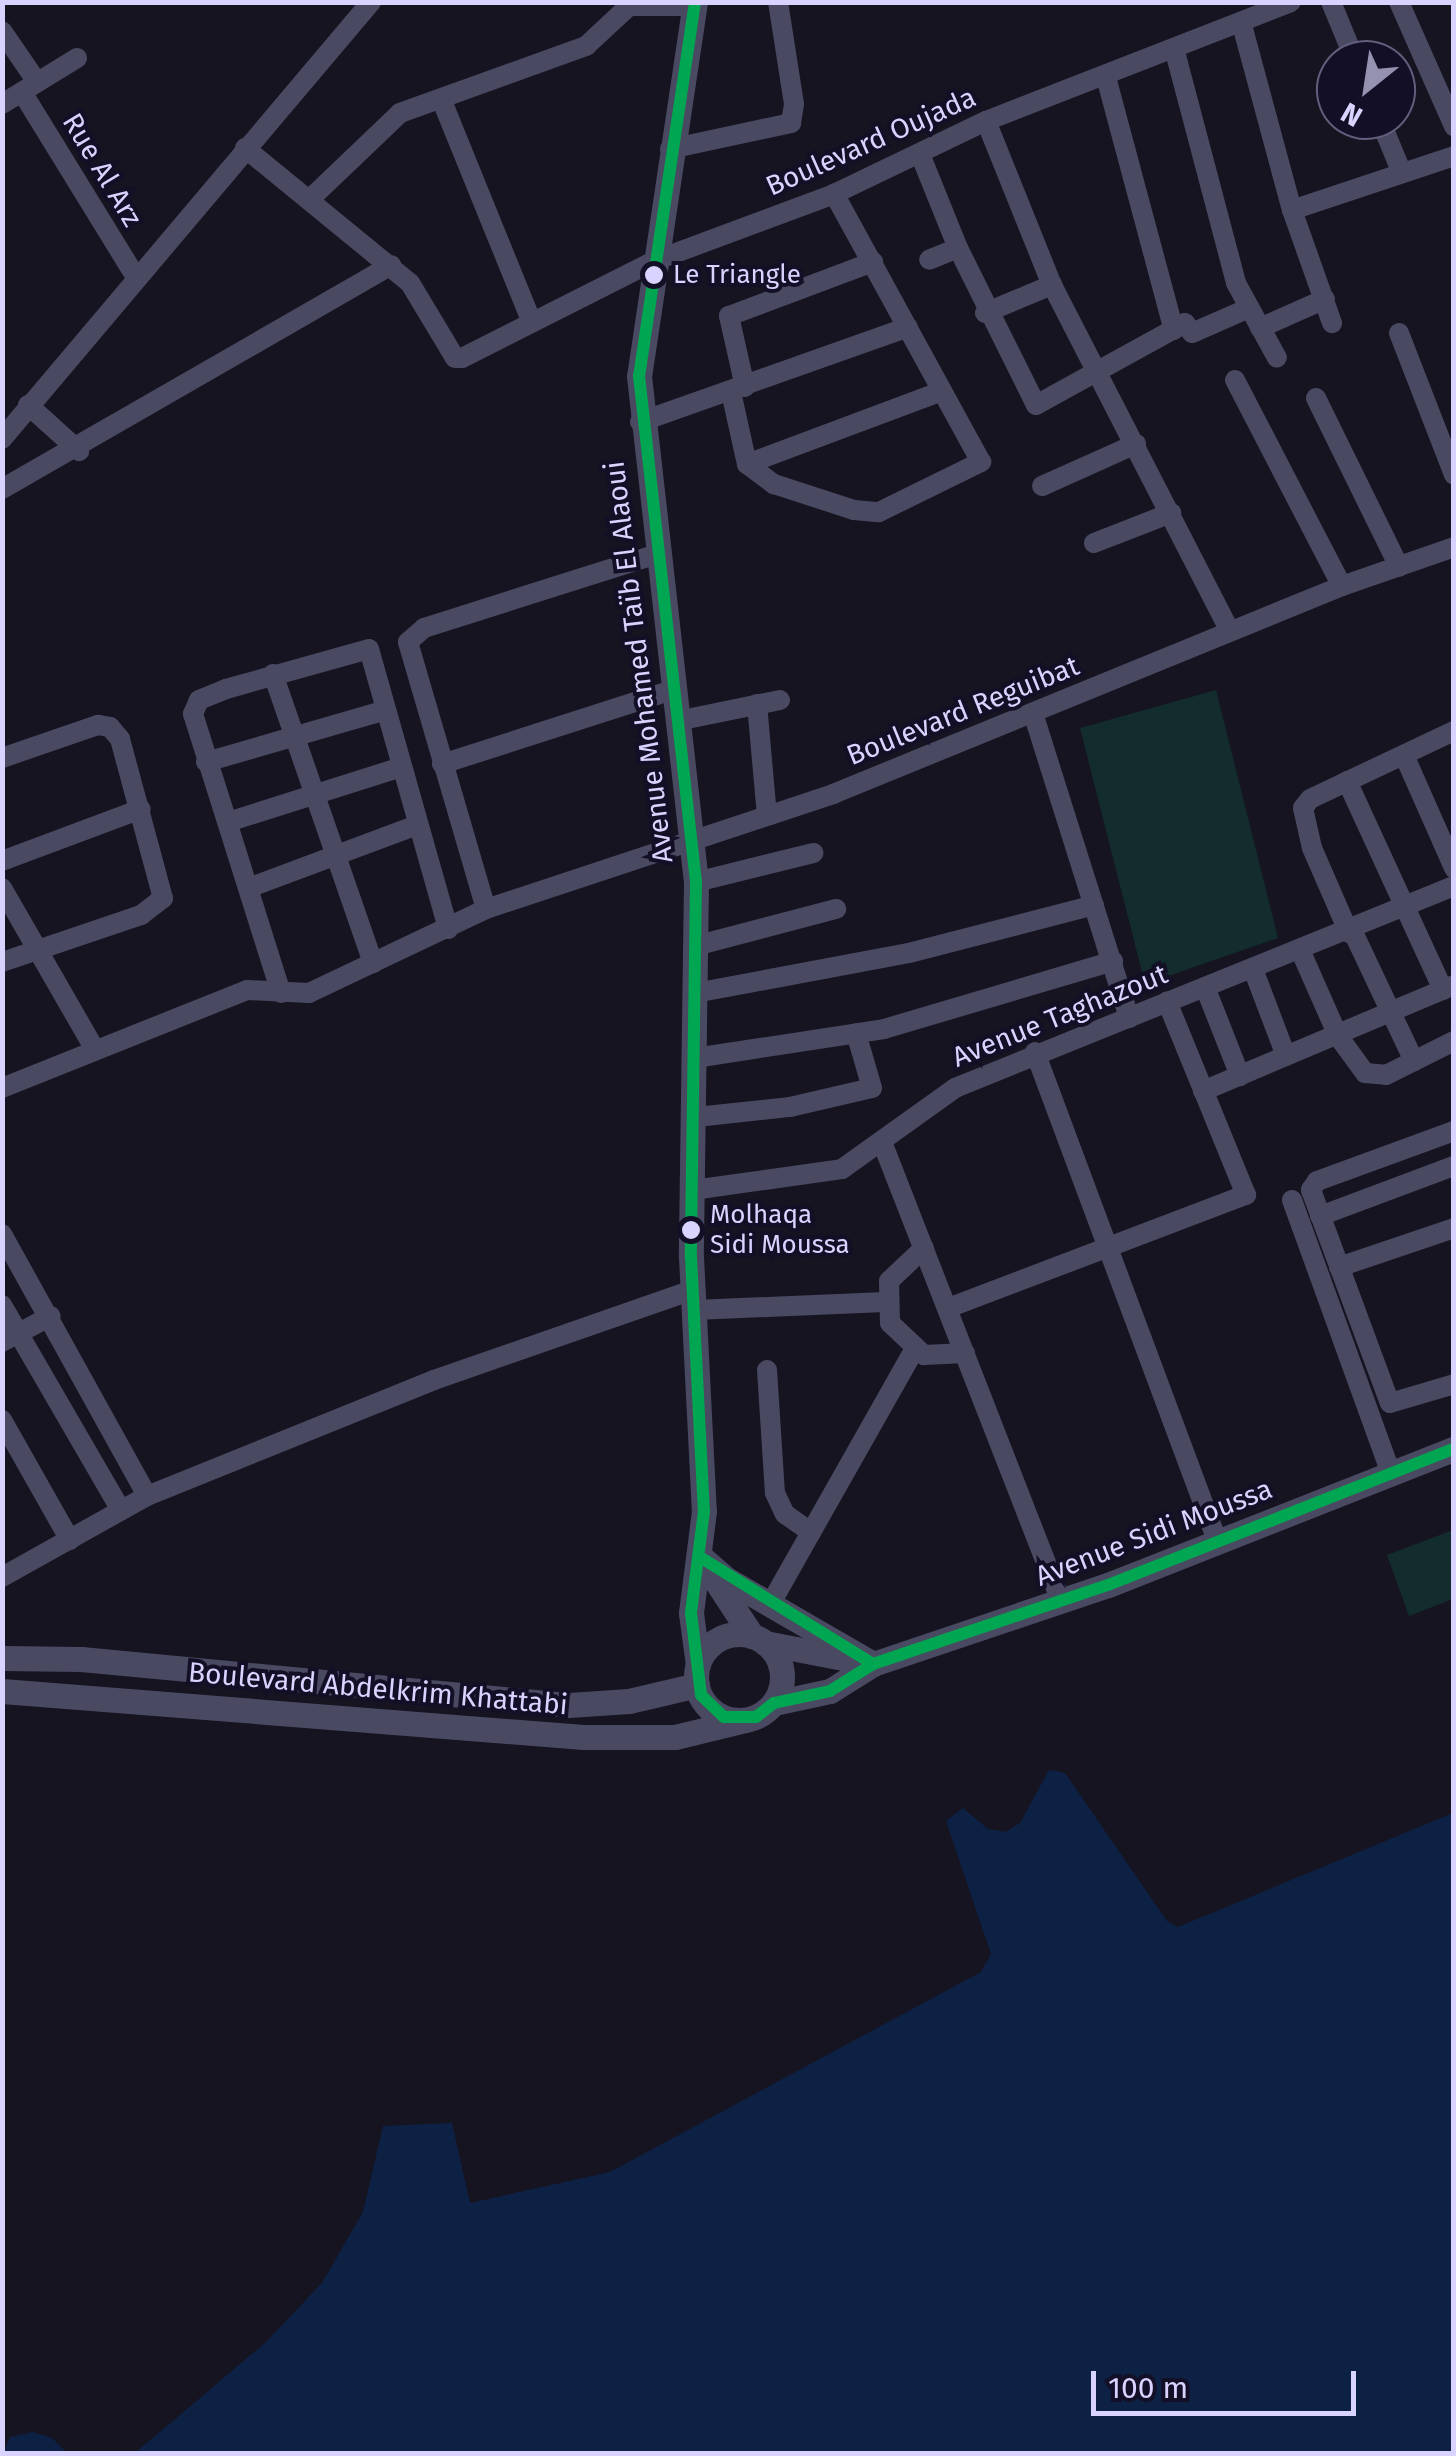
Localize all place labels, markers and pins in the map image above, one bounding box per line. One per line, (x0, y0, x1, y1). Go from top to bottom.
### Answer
place label: Le Triangle (673, 259, 801, 291)
marker: Le Triangle (644, 265, 664, 285)
place label: Molhaqa Sidi Moussa (710, 1199, 850, 1260)
marker: Molhaqa Sidi Moussa (681, 1220, 701, 1240)

